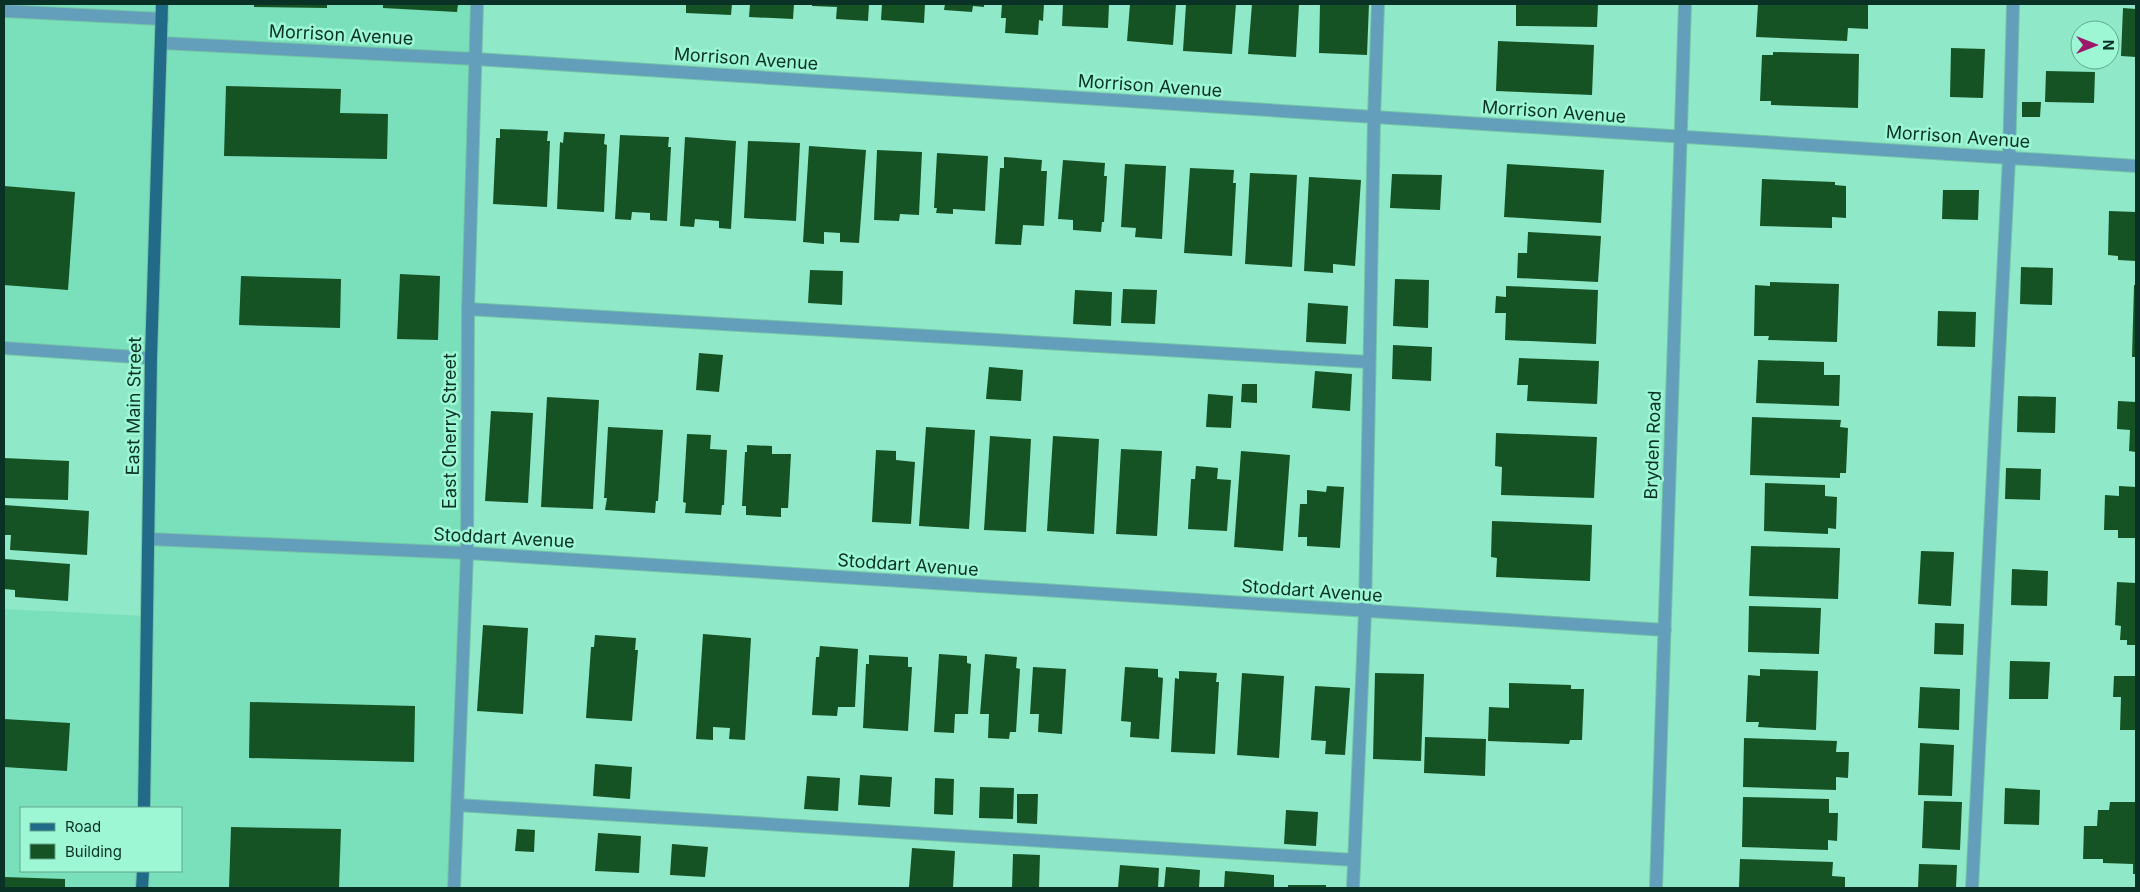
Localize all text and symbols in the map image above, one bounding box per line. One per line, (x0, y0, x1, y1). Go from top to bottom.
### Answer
street label: Morrison Avenue (268, 20, 414, 49)
north arrow (2070, 20, 2120, 70)
text: N (2100, 40, 2117, 50)
street label: Morrison Avenue (673, 43, 819, 74)
street label: Morrison Avenue (1077, 70, 1223, 101)
street label: Morrison Avenue (1481, 96, 1627, 127)
street label: Morrison Avenue (1885, 121, 2031, 152)
street label: East Main Street (122, 336, 145, 475)
street label: East Cherry Street (439, 353, 460, 509)
street label: Bryden Road (1640, 390, 1665, 500)
street label: Stoddart Avenue (433, 523, 575, 552)
street label: Stoddart Avenue (837, 549, 979, 580)
street label: Stoddart Avenue (1241, 575, 1383, 606)
legend (20, 807, 182, 872)
text: Road (65, 817, 101, 836)
text: Building (65, 842, 122, 861)

